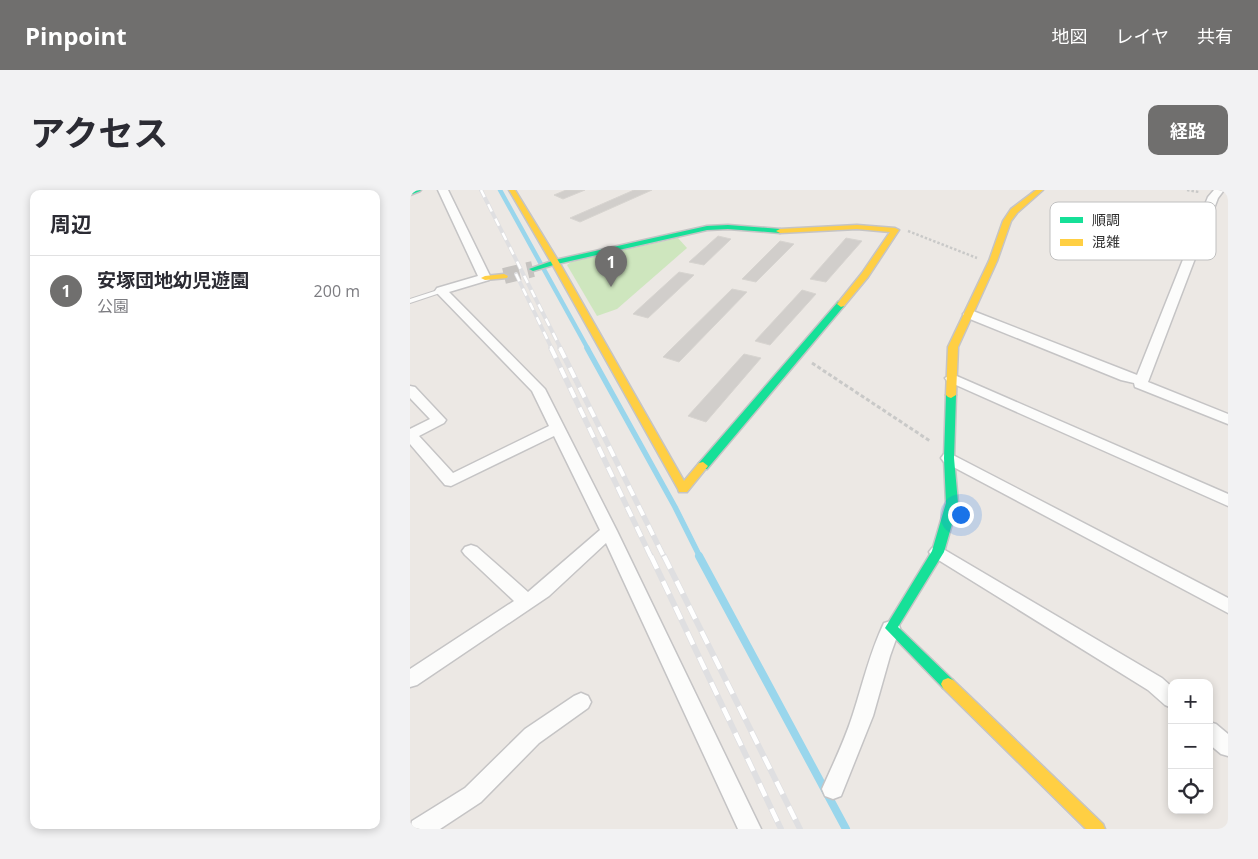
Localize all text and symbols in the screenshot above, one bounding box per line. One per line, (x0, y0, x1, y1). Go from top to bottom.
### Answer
text: Pinpoint (25, 19, 127, 52)
text: 地図 (1052, 24, 1088, 48)
text: レイヤ (1116, 24, 1169, 48)
text: 共有 (1197, 24, 1233, 48)
button: 経路 (1148, 105, 1228, 155)
text: アクセス (30, 109, 168, 156)
legend (1050, 202, 1216, 260)
text: 周辺 (50, 210, 92, 238)
text: 順調 (1092, 210, 1120, 229)
text: 混雑 (1092, 232, 1120, 251)
pin: 1 (595, 246, 627, 287)
text: 安塚団地幼児遊園 (97, 267, 249, 293)
text: 1 (61, 280, 71, 302)
text: 200 m (314, 280, 360, 302)
text: 公園 (97, 295, 129, 317)
your location (948, 502, 974, 528)
map controls (1168, 679, 1213, 814)
button: + (1168, 679, 1213, 724)
button: − (1168, 724, 1213, 769)
button: locate (1168, 769, 1213, 814)

